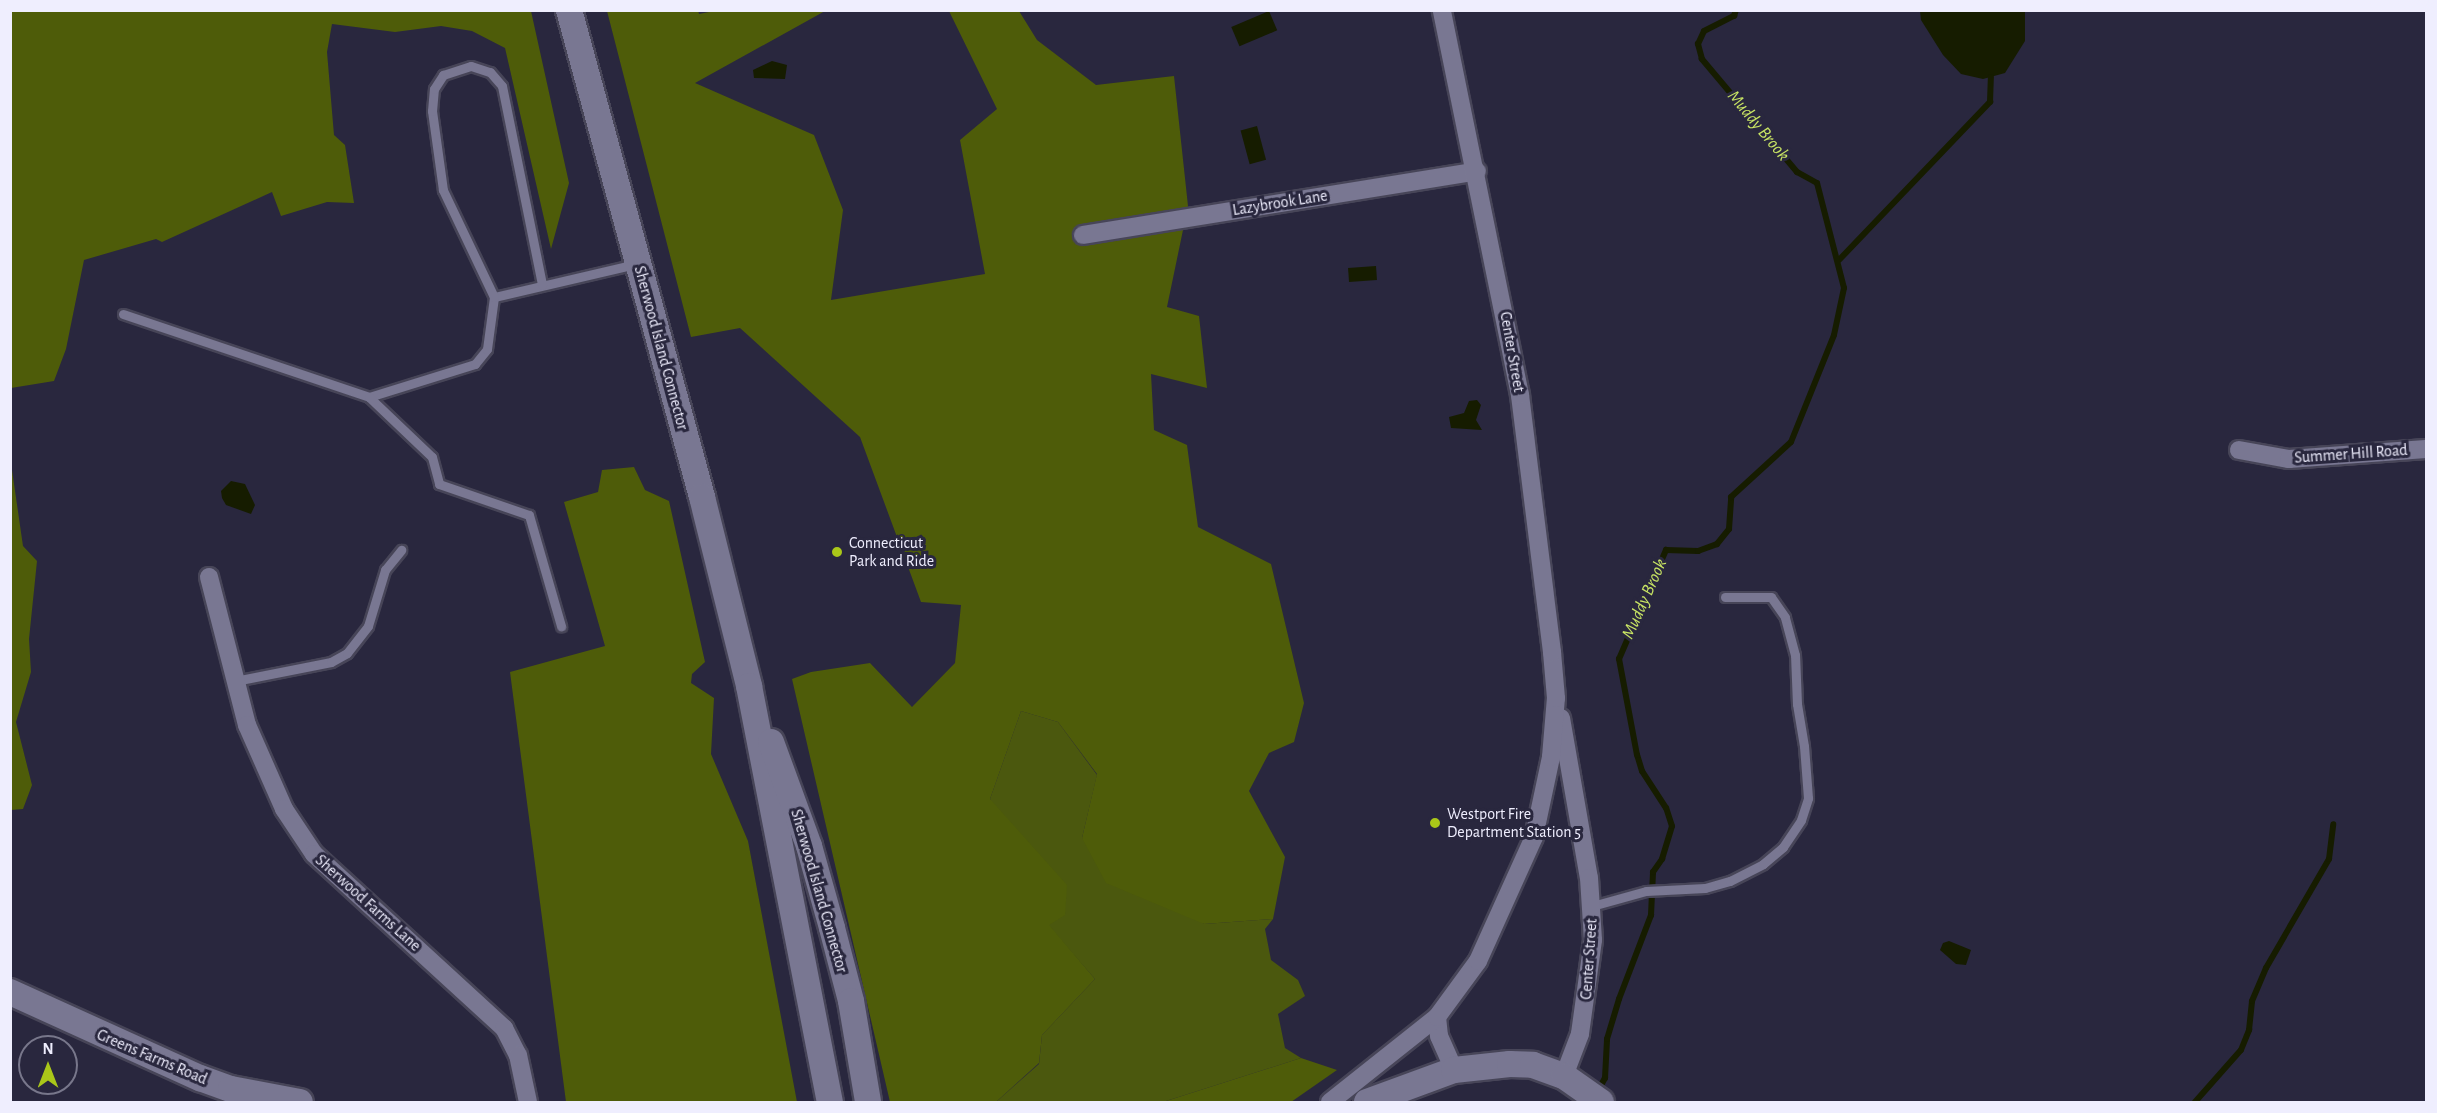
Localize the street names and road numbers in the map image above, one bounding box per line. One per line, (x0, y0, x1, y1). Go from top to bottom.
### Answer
street label: Lazybrook Lane (1231, 186, 1329, 220)
street label: Sherwood Island Connector (630, 264, 692, 432)
street label: Center Street (1495, 310, 1529, 394)
street label: Summer Hill Road (2294, 440, 2408, 468)
street label: Sherwood Island Connector (786, 807, 852, 975)
street label: Sherwood Farms Lane (311, 851, 425, 955)
street label: Center Street (1577, 918, 1601, 1000)
street label: Greens Farms Road (94, 1025, 210, 1089)

